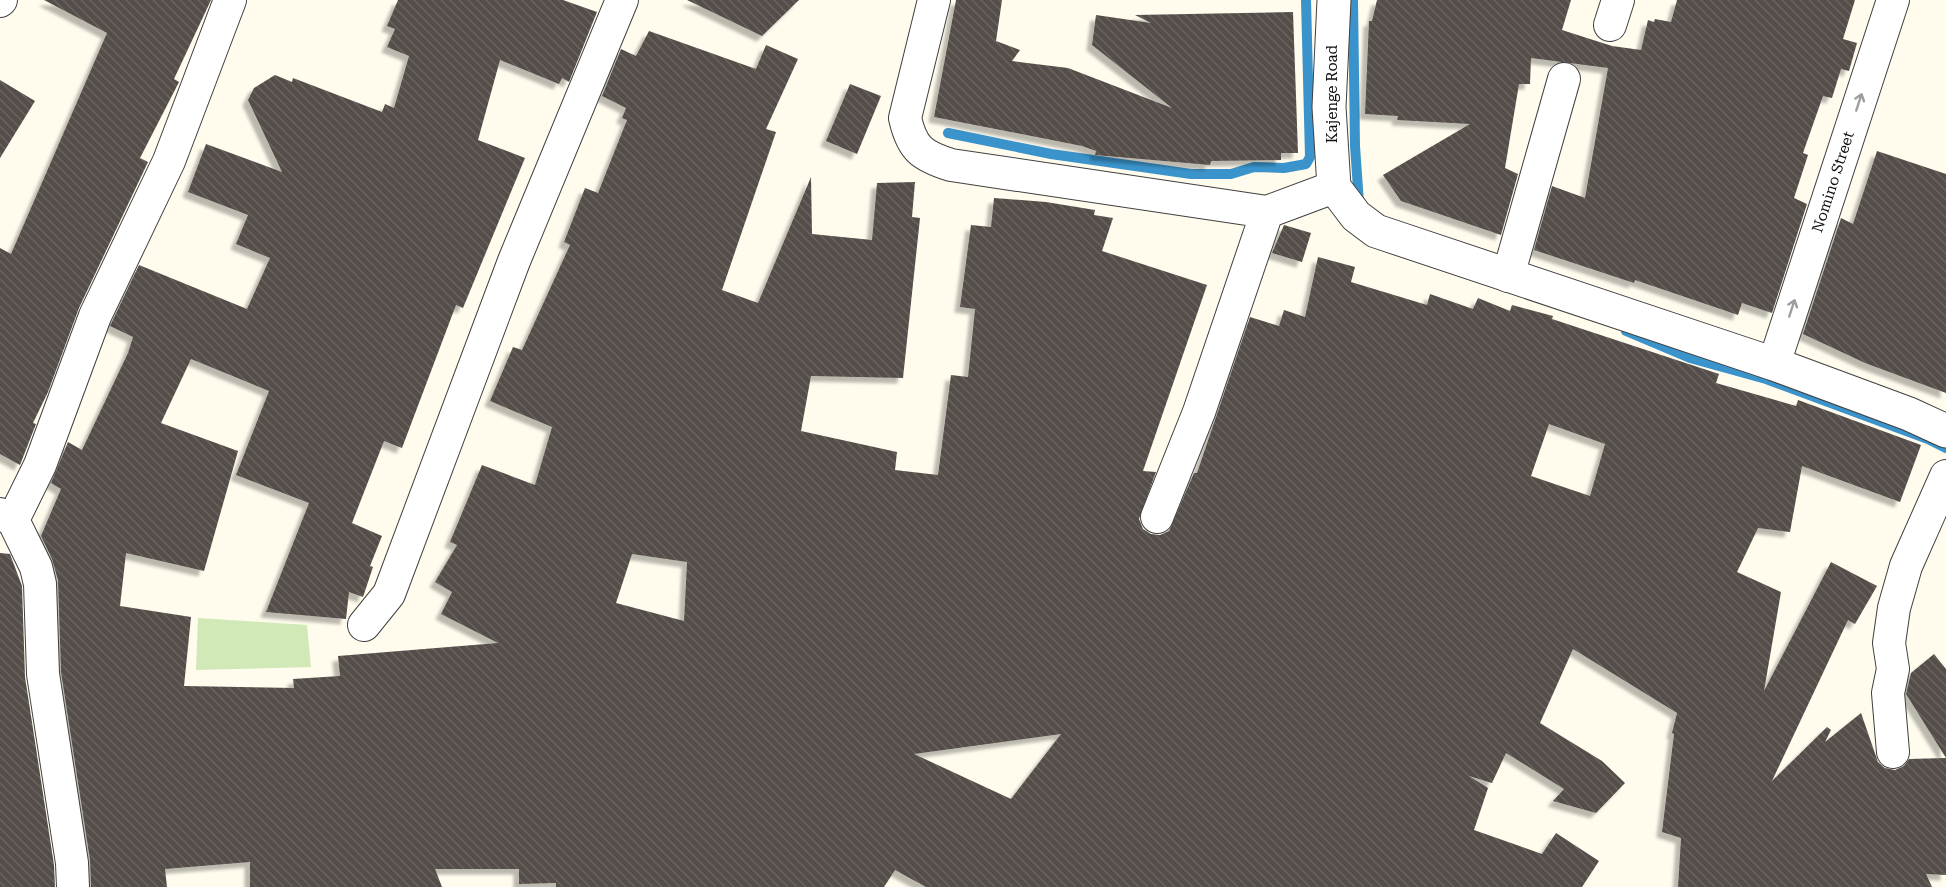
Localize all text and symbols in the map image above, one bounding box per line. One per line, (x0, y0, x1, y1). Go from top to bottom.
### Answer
street label: Kajenge Road (1323, 45, 1341, 143)
one-way arrow (1854, 93, 1865, 112)
street label: Nomino Street (1808, 129, 1858, 235)
one-way arrow (1787, 299, 1798, 318)

